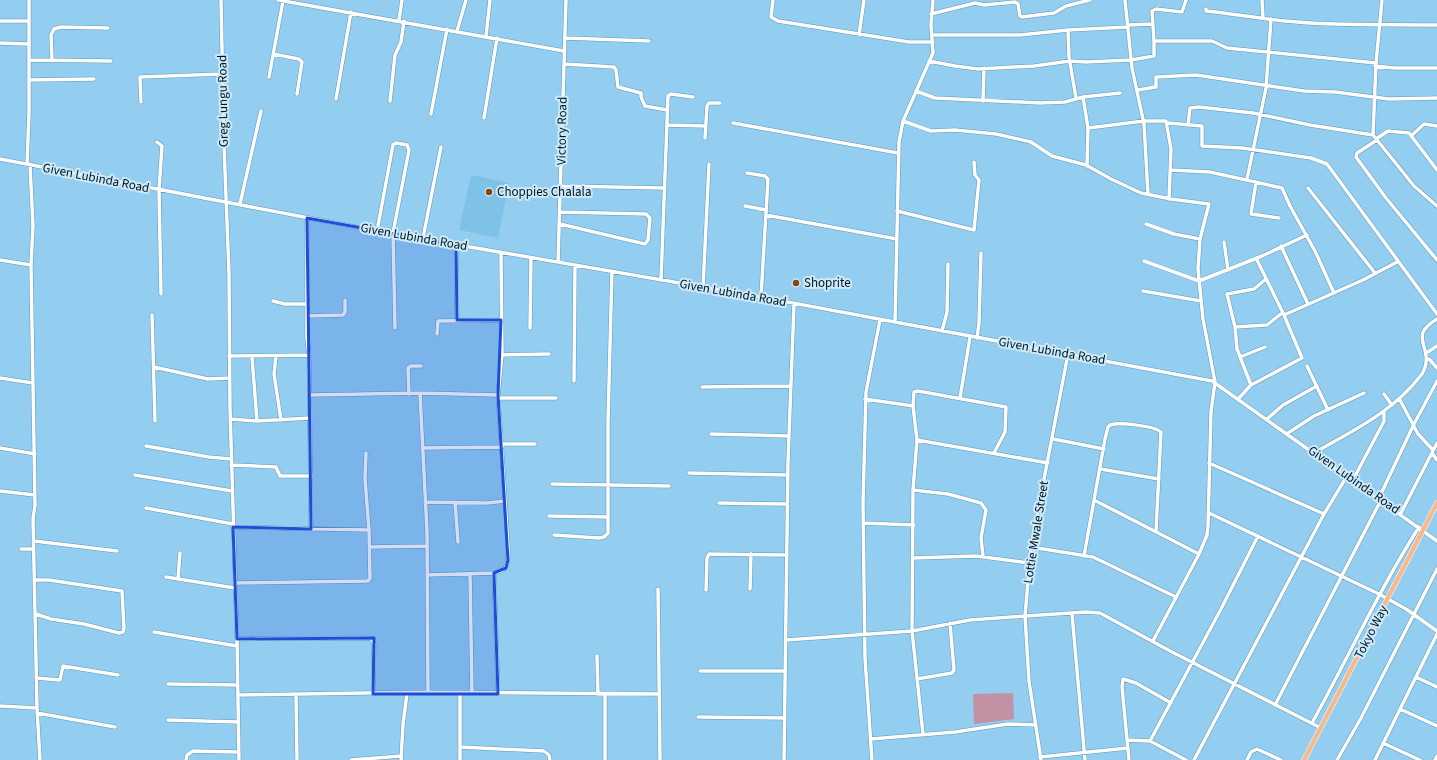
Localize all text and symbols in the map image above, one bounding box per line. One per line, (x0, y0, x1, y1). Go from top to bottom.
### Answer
street label: Greg Lungu Road (213, 55, 233, 147)
street label: Victory Road (552, 97, 572, 165)
street label: Given Lubinda Road (41, 159, 151, 197)
place label: Choppies Chalala (497, 183, 591, 201)
marker: Choppies Chalala (484, 187, 494, 197)
street label: Given Lubinda Road (359, 219, 469, 255)
place label: Shoprite (804, 274, 851, 292)
street label: Given Lubinda Road (678, 275, 788, 311)
marker: Shoprite (791, 278, 801, 288)
street label: Given Lubinda Road (997, 333, 1107, 369)
street label: Given Lubinda Road (1304, 442, 1404, 518)
street label: Lottie Mwale Street (1019, 479, 1053, 585)
street label: Tokyo Way (1350, 602, 1392, 662)

